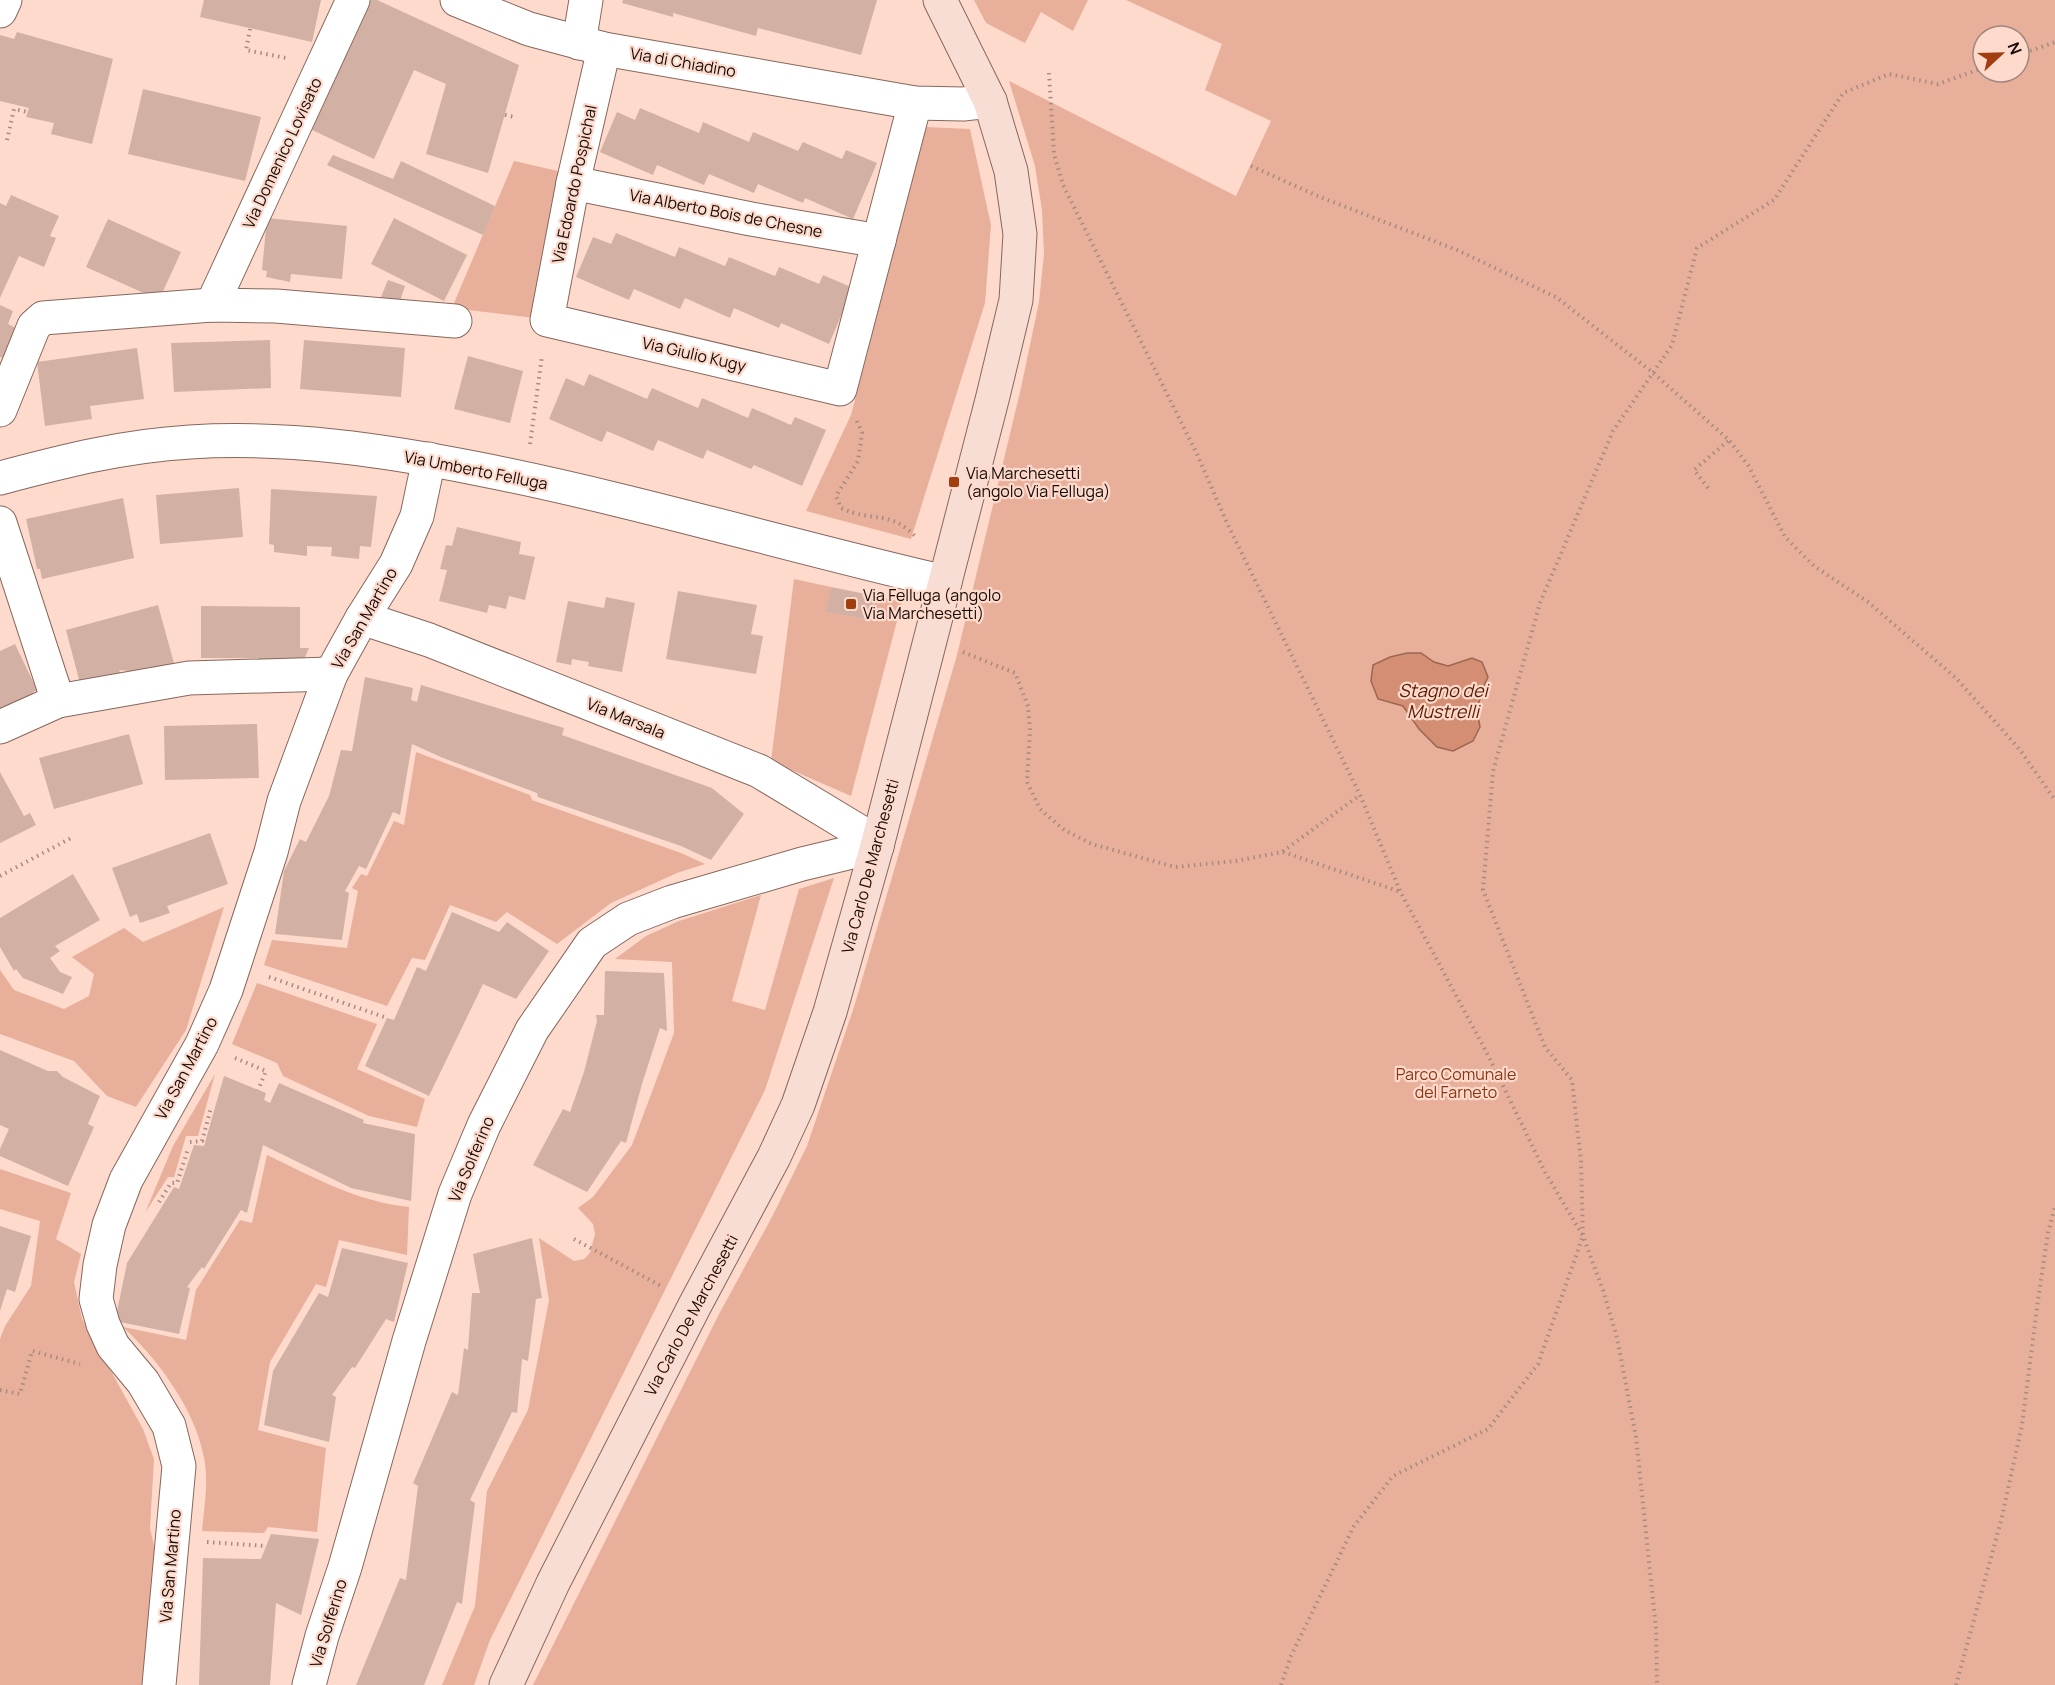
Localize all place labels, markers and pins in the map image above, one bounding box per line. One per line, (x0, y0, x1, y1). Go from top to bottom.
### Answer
place label: Via Marchesetti (angolo Via Felluga) (966, 462, 1110, 502)
marker: Via Marchesetti (angolo Via Felluga) (947, 475, 961, 489)
place label: Via Felluga (angolo Via Marchesetti) (863, 584, 1001, 624)
marker: Via Felluga (angolo Via Marchesetti) (844, 597, 858, 611)

